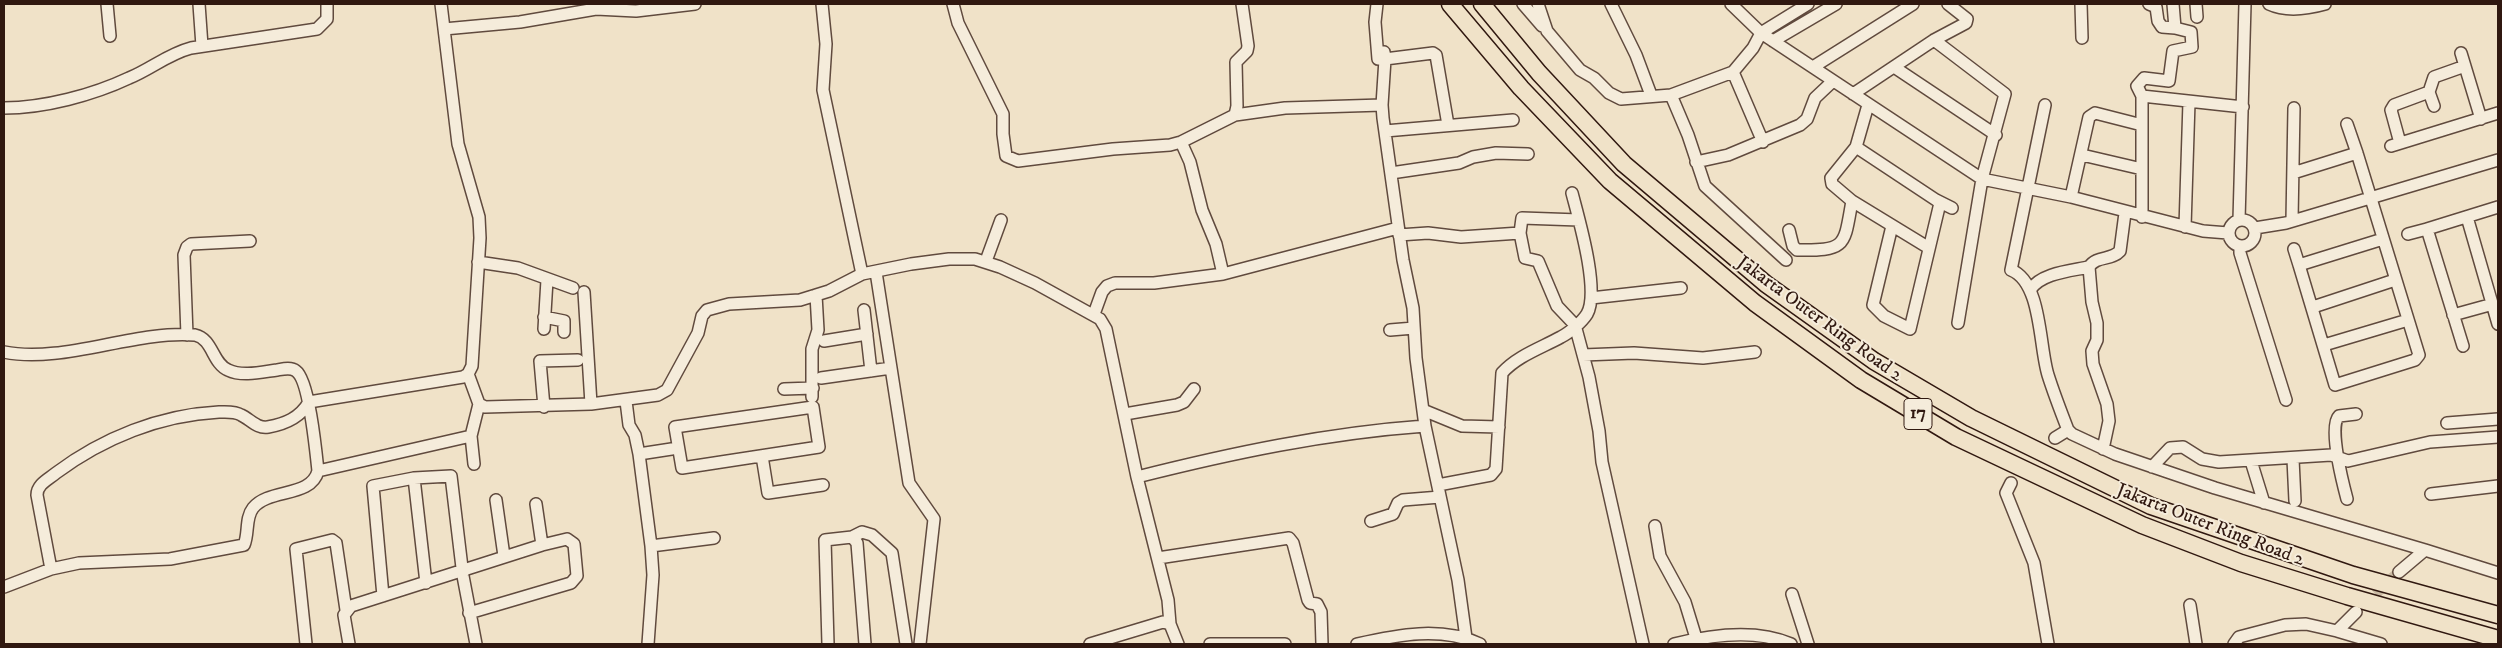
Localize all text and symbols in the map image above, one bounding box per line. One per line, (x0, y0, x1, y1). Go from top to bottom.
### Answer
street label: Jakarta Outer Ring Road 2 (1732, 252, 1906, 388)
road number: 17 (1904, 398, 1932, 429)
street label: Jakarta Outer Ring Road 2 (2113, 480, 2307, 572)

